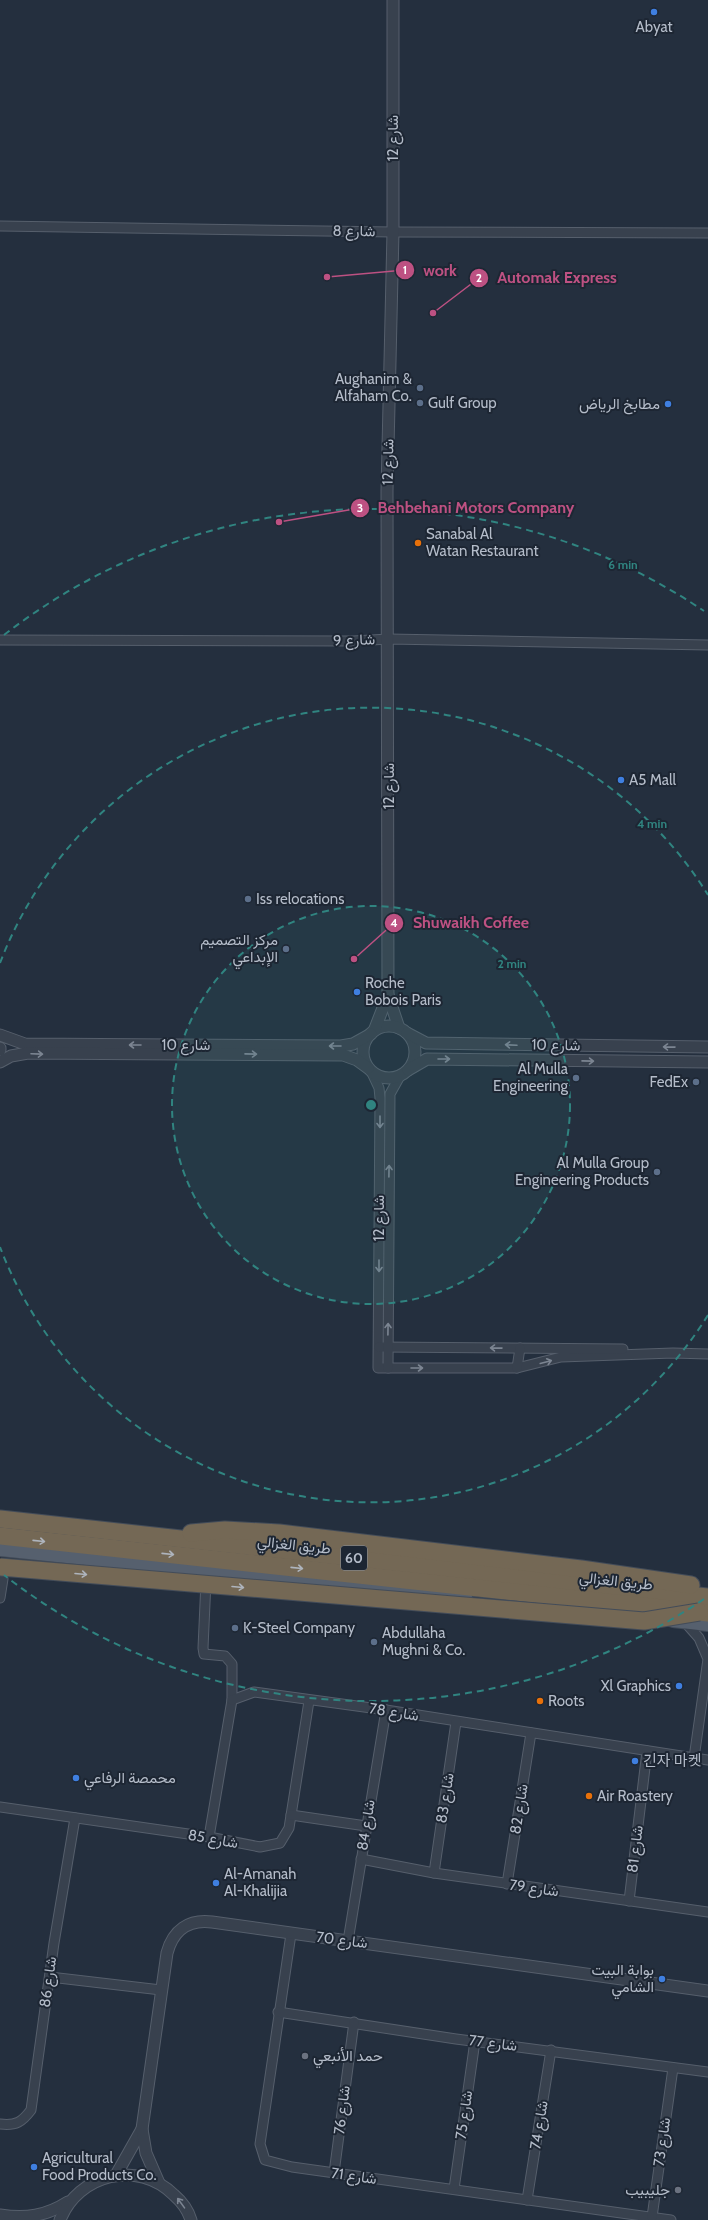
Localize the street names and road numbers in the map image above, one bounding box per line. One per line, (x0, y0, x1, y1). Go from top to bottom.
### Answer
street label: شارع 12 (384, 115, 404, 161)
street label: شارع 8 (332, 222, 376, 242)
street label: شارع 12 (379, 439, 399, 485)
street label: شارع 9 (333, 630, 376, 652)
street label: شارع 12 (380, 763, 400, 809)
street label: شارع 10 (162, 1036, 211, 1056)
street label: شارع 10 (531, 1036, 581, 1056)
street label: شارع 12 (370, 1195, 390, 1241)
street label: طريق الغزالي (256, 1532, 332, 1562)
road number: 60 (341, 1546, 367, 1570)
street label: طريق الغزالي (578, 1568, 654, 1598)
street label: شارع 78 (367, 1699, 420, 1727)
street label: شارع 83 (432, 1771, 460, 1825)
street label: شارع 82 (506, 1782, 534, 1836)
street label: شارع 84 (353, 1798, 381, 1852)
street label: شارع 81 (623, 1824, 649, 1874)
street label: شارع 85 (186, 1826, 240, 1854)
street label: شارع 79 (508, 1876, 560, 1902)
street label: شارع 70 (315, 1928, 369, 1954)
street label: شارع 86 (36, 1955, 62, 2009)
street label: شارع 77 (468, 2031, 518, 2057)
street label: شارع 76 (330, 2084, 356, 2136)
street label: شارع 75 (452, 2089, 478, 2141)
street label: شارع 74 (526, 2099, 554, 2151)
street label: شارع 73 (650, 2116, 676, 2168)
street label: شارع 71 (330, 2164, 378, 2190)

